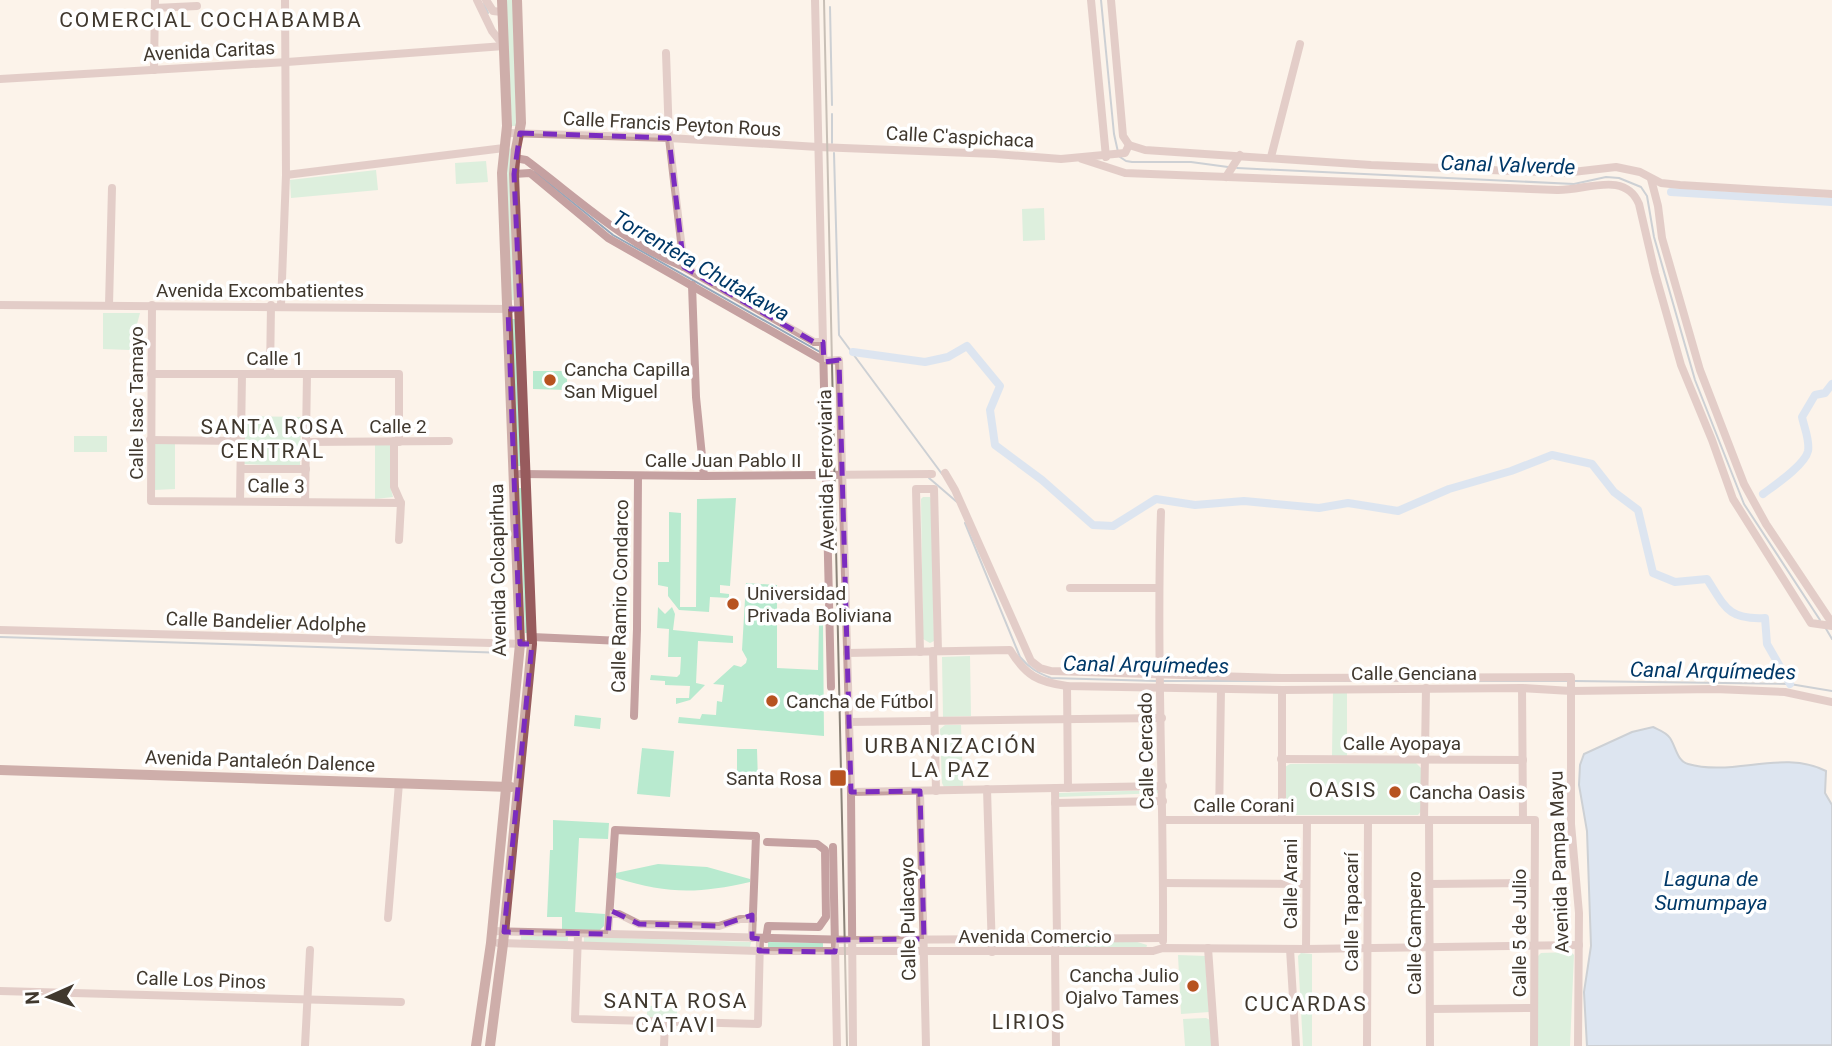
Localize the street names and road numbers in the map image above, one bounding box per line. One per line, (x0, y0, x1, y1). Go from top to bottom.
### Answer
street label: Avenida Caritas (142, 36, 276, 66)
street label: Calle Francis Peyton Rous (562, 107, 782, 141)
street label: Calle C'aspichaca (885, 122, 1035, 152)
street label: Avenida Excombatientes (156, 279, 364, 302)
street label: Calle Isac Tamayo (125, 326, 148, 480)
street label: Calle 1 (246, 347, 304, 370)
street label: Avenida Ferroviaria (813, 389, 839, 551)
street label: Calle 2 (369, 415, 427, 438)
street label: Calle Juan Pablo II (645, 449, 801, 472)
street label: Calle 3 (247, 474, 305, 498)
street label: Avenida Colcapirhua (485, 483, 511, 657)
street label: Calle Ramiro Condarco (607, 499, 633, 693)
street label: Calle Bandelier Adolphe (165, 607, 367, 637)
street label: Calle Genciana (1351, 662, 1477, 685)
street label: Calle Cercado (1133, 692, 1159, 810)
street label: Calle Ayopaya (1343, 732, 1461, 755)
street label: Avenida Pantaleón Dalence (145, 745, 375, 777)
street label: Avenida Pampa Mayu (1544, 770, 1574, 954)
street label: Calle Corani (1193, 794, 1295, 817)
street label: Calle Arani (1279, 839, 1302, 929)
street label: Calle Tapacarí (1340, 851, 1363, 972)
street label: Calle Pulacayo (895, 857, 921, 981)
street label: Calle 5 de Julio (1508, 869, 1531, 997)
street label: Calle Campero (1403, 871, 1426, 995)
street label: Avenida Comercio (958, 925, 1112, 948)
street label: Calle Los Pinos (136, 966, 266, 994)

